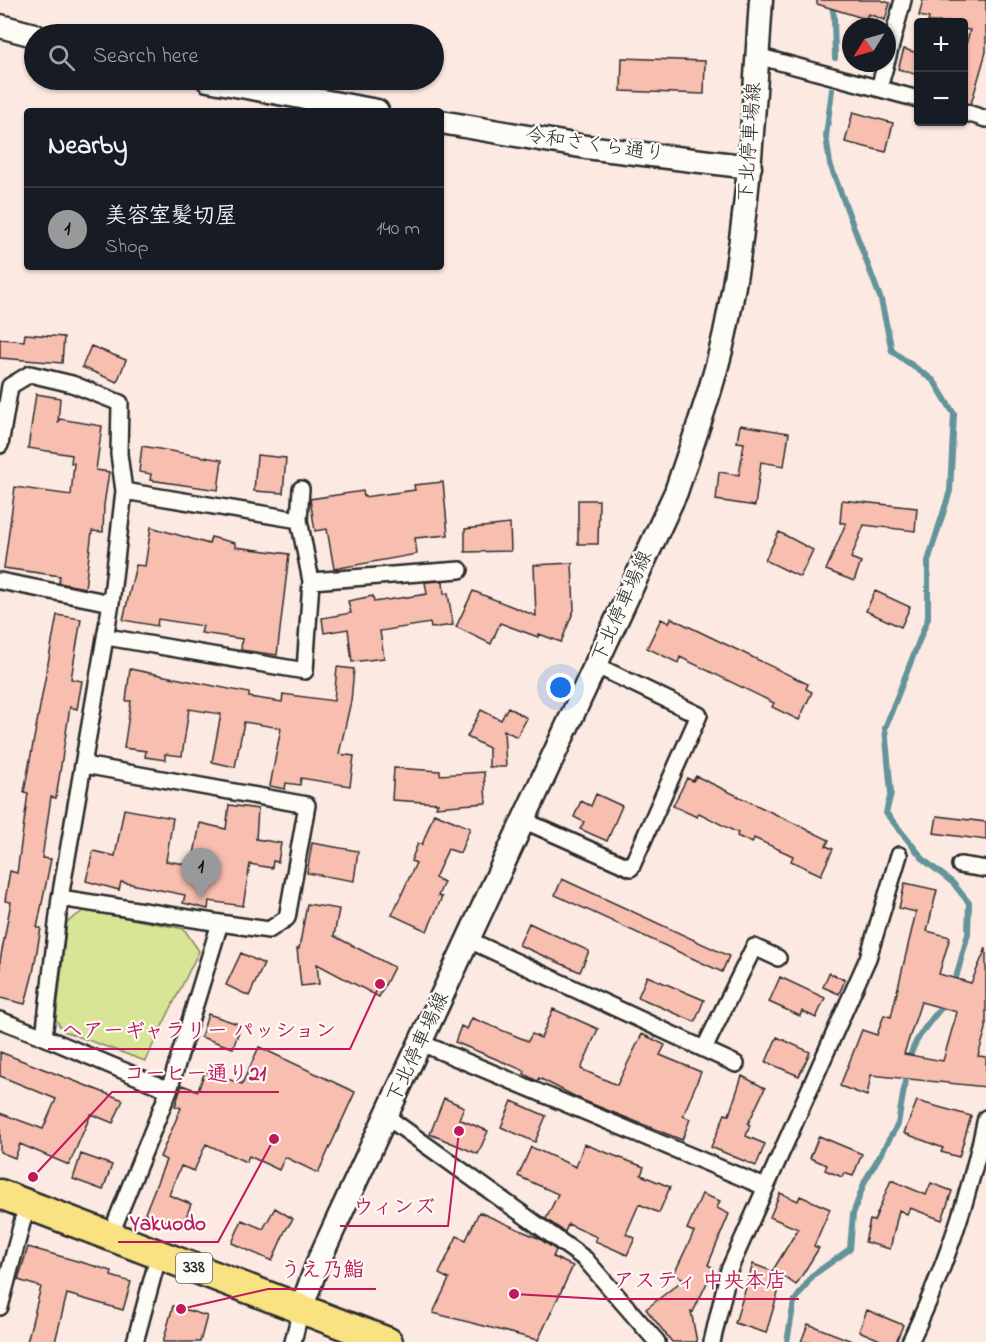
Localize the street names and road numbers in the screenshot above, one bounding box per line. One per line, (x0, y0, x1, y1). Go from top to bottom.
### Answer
street label: 下北停車場線 (732, 81, 770, 203)
street label: 令和さくら通り (524, 122, 666, 170)
street label: 下北停車場線 (585, 546, 661, 668)
street label: 下北停車場線 (381, 987, 457, 1109)
road number: 338 (176, 1253, 212, 1283)

